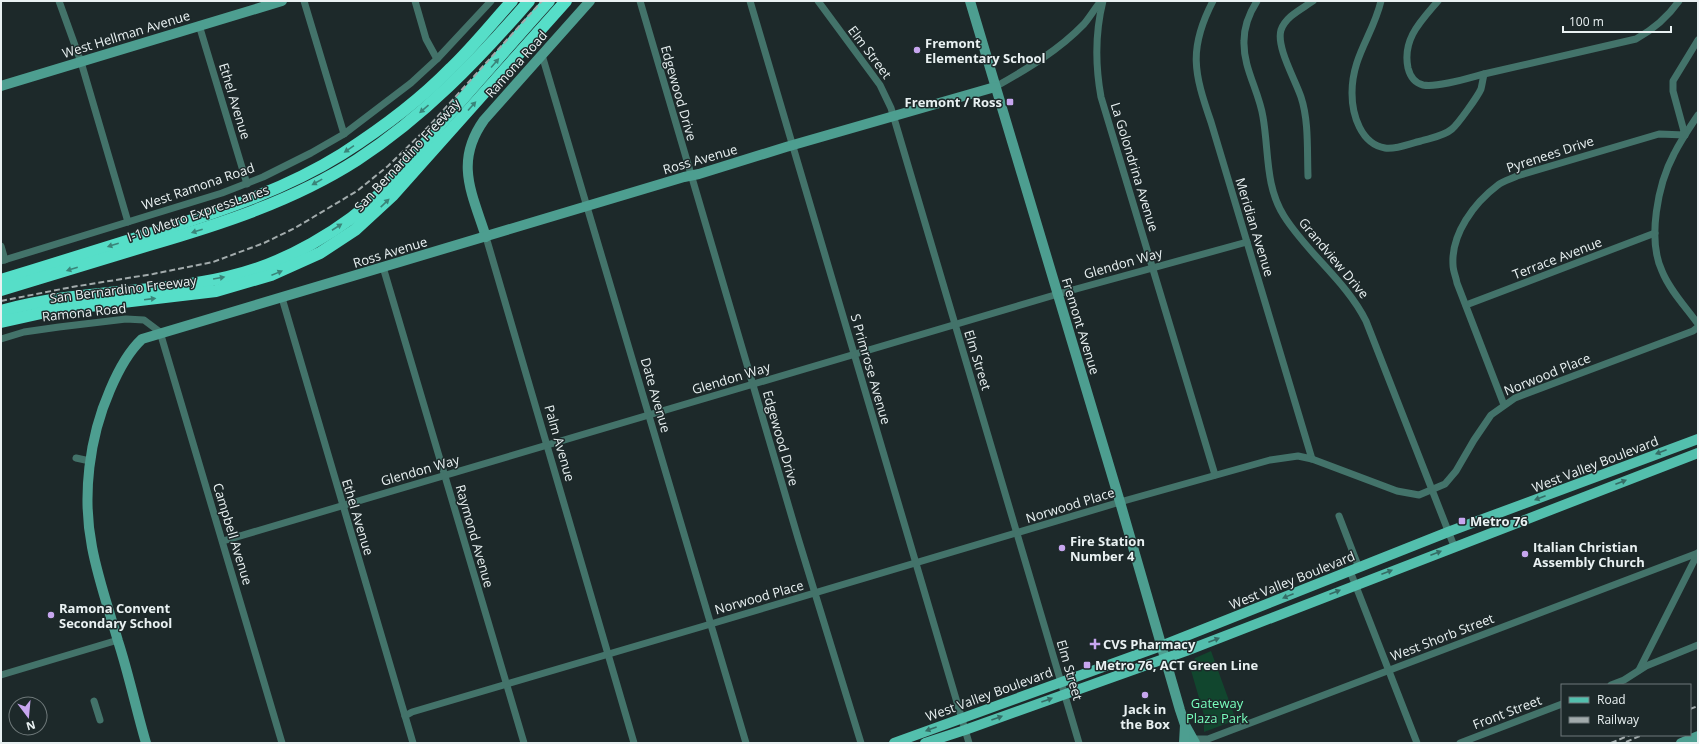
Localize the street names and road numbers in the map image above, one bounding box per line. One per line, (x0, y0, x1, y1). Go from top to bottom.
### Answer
street label: West Hellman Avenue (60, 6, 192, 62)
street label: Elm Street (844, 22, 896, 83)
street label: Ramona Road (481, 27, 551, 101)
street label: Edgewood Drive (657, 43, 701, 143)
street label: Ethel Avenue (215, 61, 255, 141)
street label: San Bernardino Freeway (350, 94, 464, 215)
street label: La Golondrina Avenue (1107, 100, 1163, 234)
street label: Pyrenees Drive (1504, 131, 1596, 177)
street label: Ross Avenue (661, 140, 739, 178)
street label: West Ramona Road (139, 158, 257, 214)
street label: Meridian Avenue (1231, 175, 1279, 279)
street label: I-10 Metro ExpressLanes (125, 180, 271, 246)
street label: Grandview Drive (1295, 214, 1373, 302)
street label: Ross Avenue (351, 232, 429, 272)
street label: Terrace Avenue (1510, 233, 1604, 283)
street label: Glendon Way (1082, 243, 1165, 283)
street label: San Bernardino Freeway (48, 271, 198, 307)
street label: Fremont Avenue (1058, 275, 1104, 377)
street label: Ramona Road (41, 299, 127, 325)
street label: S Primrose Avenue (847, 312, 895, 426)
street label: Elm Street (960, 328, 996, 393)
street label: Norwood Place (1501, 348, 1593, 400)
street label: Date Avenue (637, 355, 675, 435)
street label: Glendon Way (690, 357, 773, 398)
street label: Edgewood Drive (759, 388, 803, 488)
street label: Palm Avenue (540, 403, 580, 483)
street label: West Valley Boulevard (1529, 432, 1661, 496)
street label: Glendon Way (379, 450, 462, 490)
street label: Ethel Avenue (338, 477, 378, 557)
street label: Campbell Avenue (209, 481, 257, 587)
street label: Raymond Avenue (452, 482, 498, 590)
street label: Norwood Place (1023, 483, 1117, 527)
street label: West Valley Boulevard (1227, 547, 1357, 613)
street label: Norwood Place (712, 576, 806, 618)
street label: West Shorb Street (1388, 609, 1497, 665)
street label: Elm Street (1053, 638, 1087, 703)
street label: West Valley Boulevard (923, 663, 1055, 725)
street label: Front Street (1470, 691, 1544, 733)

